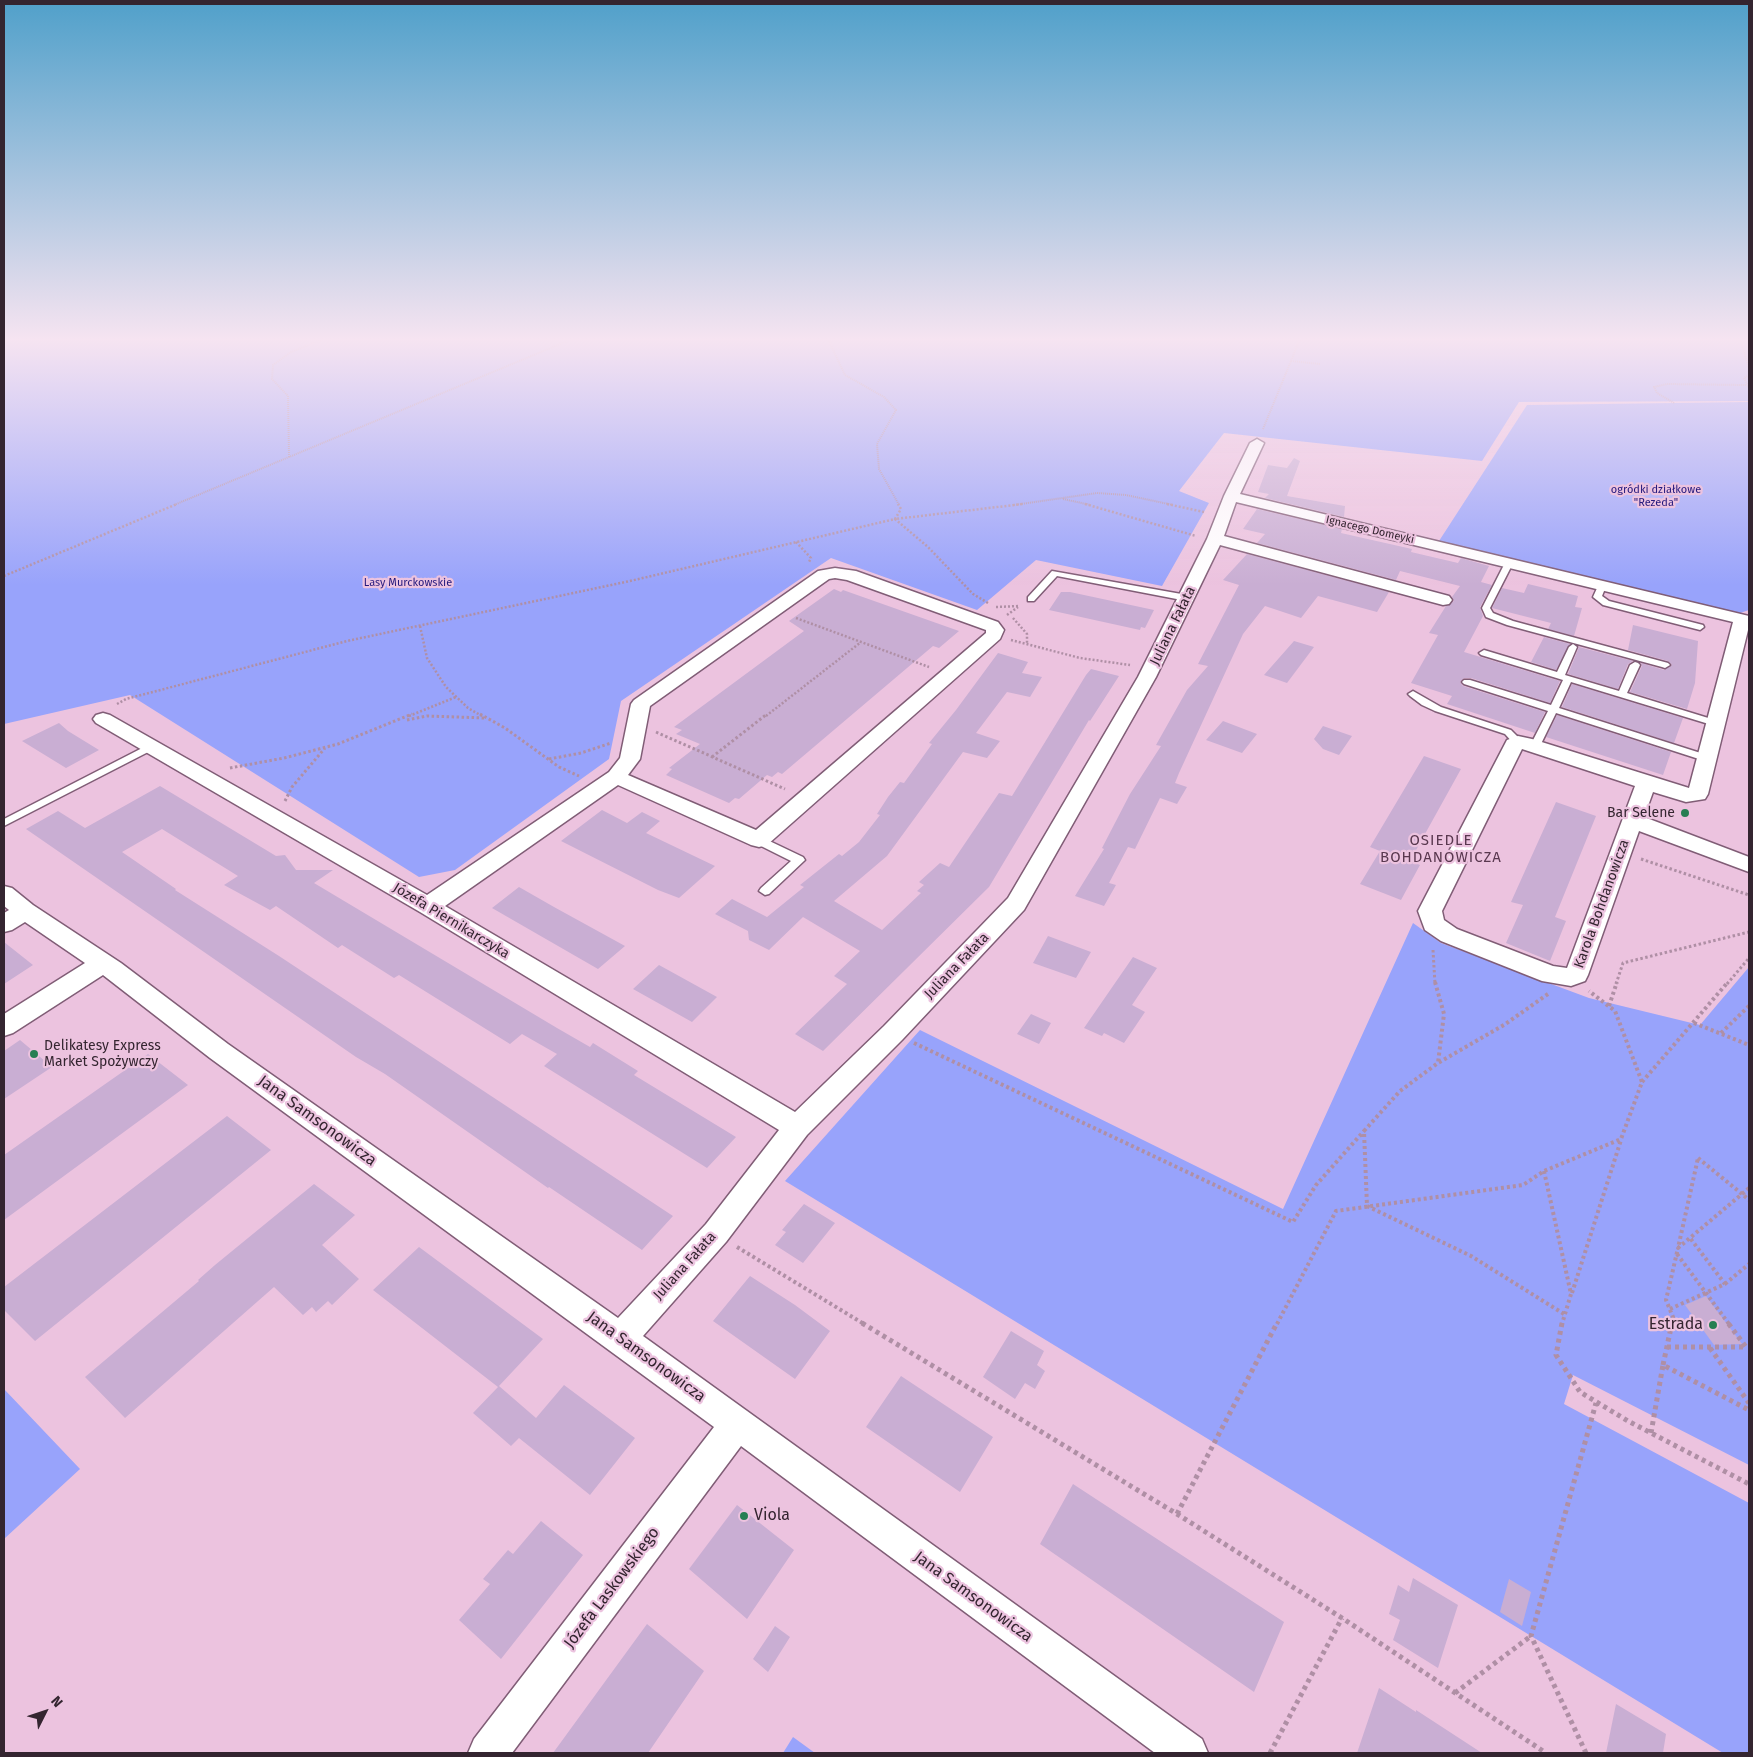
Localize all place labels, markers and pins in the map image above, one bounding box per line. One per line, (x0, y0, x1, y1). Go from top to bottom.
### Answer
place label: Bar Selene (1607, 805, 1675, 821)
marker: Bar Selene (1679, 807, 1691, 819)
place label: Delikatesy Express Market Spożywczy (44, 1038, 161, 1070)
marker: Delikatesy Express Market Spożywczy (28, 1048, 40, 1060)
place label: Estrada (1649, 1315, 1703, 1335)
marker: Estrada (1707, 1319, 1719, 1331)
place label: Viola (754, 1506, 790, 1526)
marker: Viola (738, 1510, 750, 1522)

